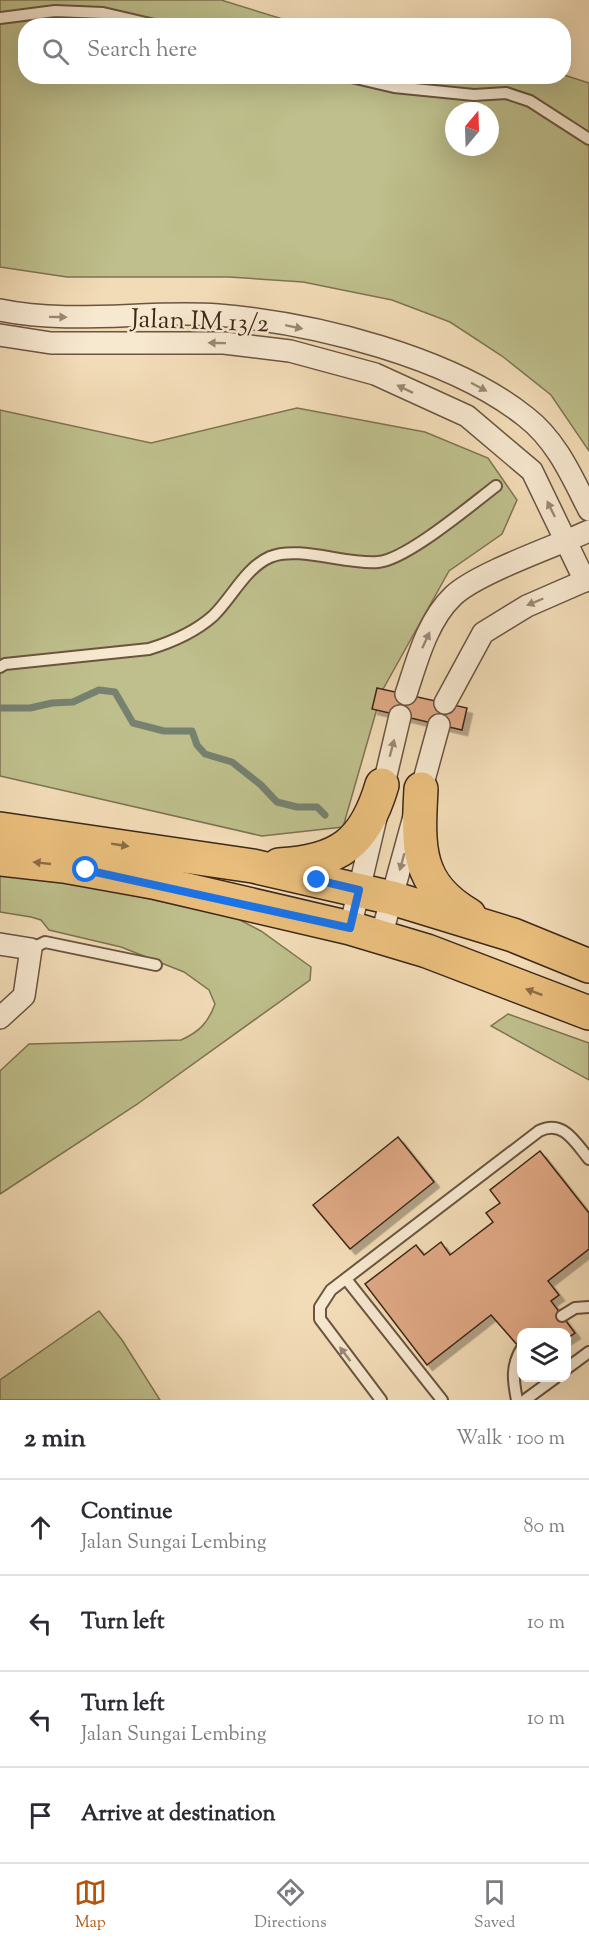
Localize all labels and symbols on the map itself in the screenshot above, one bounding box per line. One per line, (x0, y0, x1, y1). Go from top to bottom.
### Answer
north arrow (445, 102, 499, 156)
street label: Jalan IM 13/2 (128, 302, 269, 343)
one-way arrow (48, 312, 67, 322)
one-way arrow (285, 323, 304, 332)
one-way arrow (208, 338, 227, 348)
one-way arrow (470, 382, 487, 392)
one-way arrow (397, 384, 414, 393)
one-way arrow (546, 501, 555, 518)
one-way arrow (526, 597, 544, 607)
one-way arrow (421, 630, 431, 648)
one-way arrow (388, 739, 397, 757)
one-way arrow (111, 841, 130, 850)
one-way arrow (396, 853, 406, 872)
route start (72, 856, 98, 882)
one-way arrow (33, 858, 52, 868)
route end (303, 866, 329, 892)
one-way arrow (525, 987, 543, 996)
one-way arrow (339, 1346, 351, 1362)

